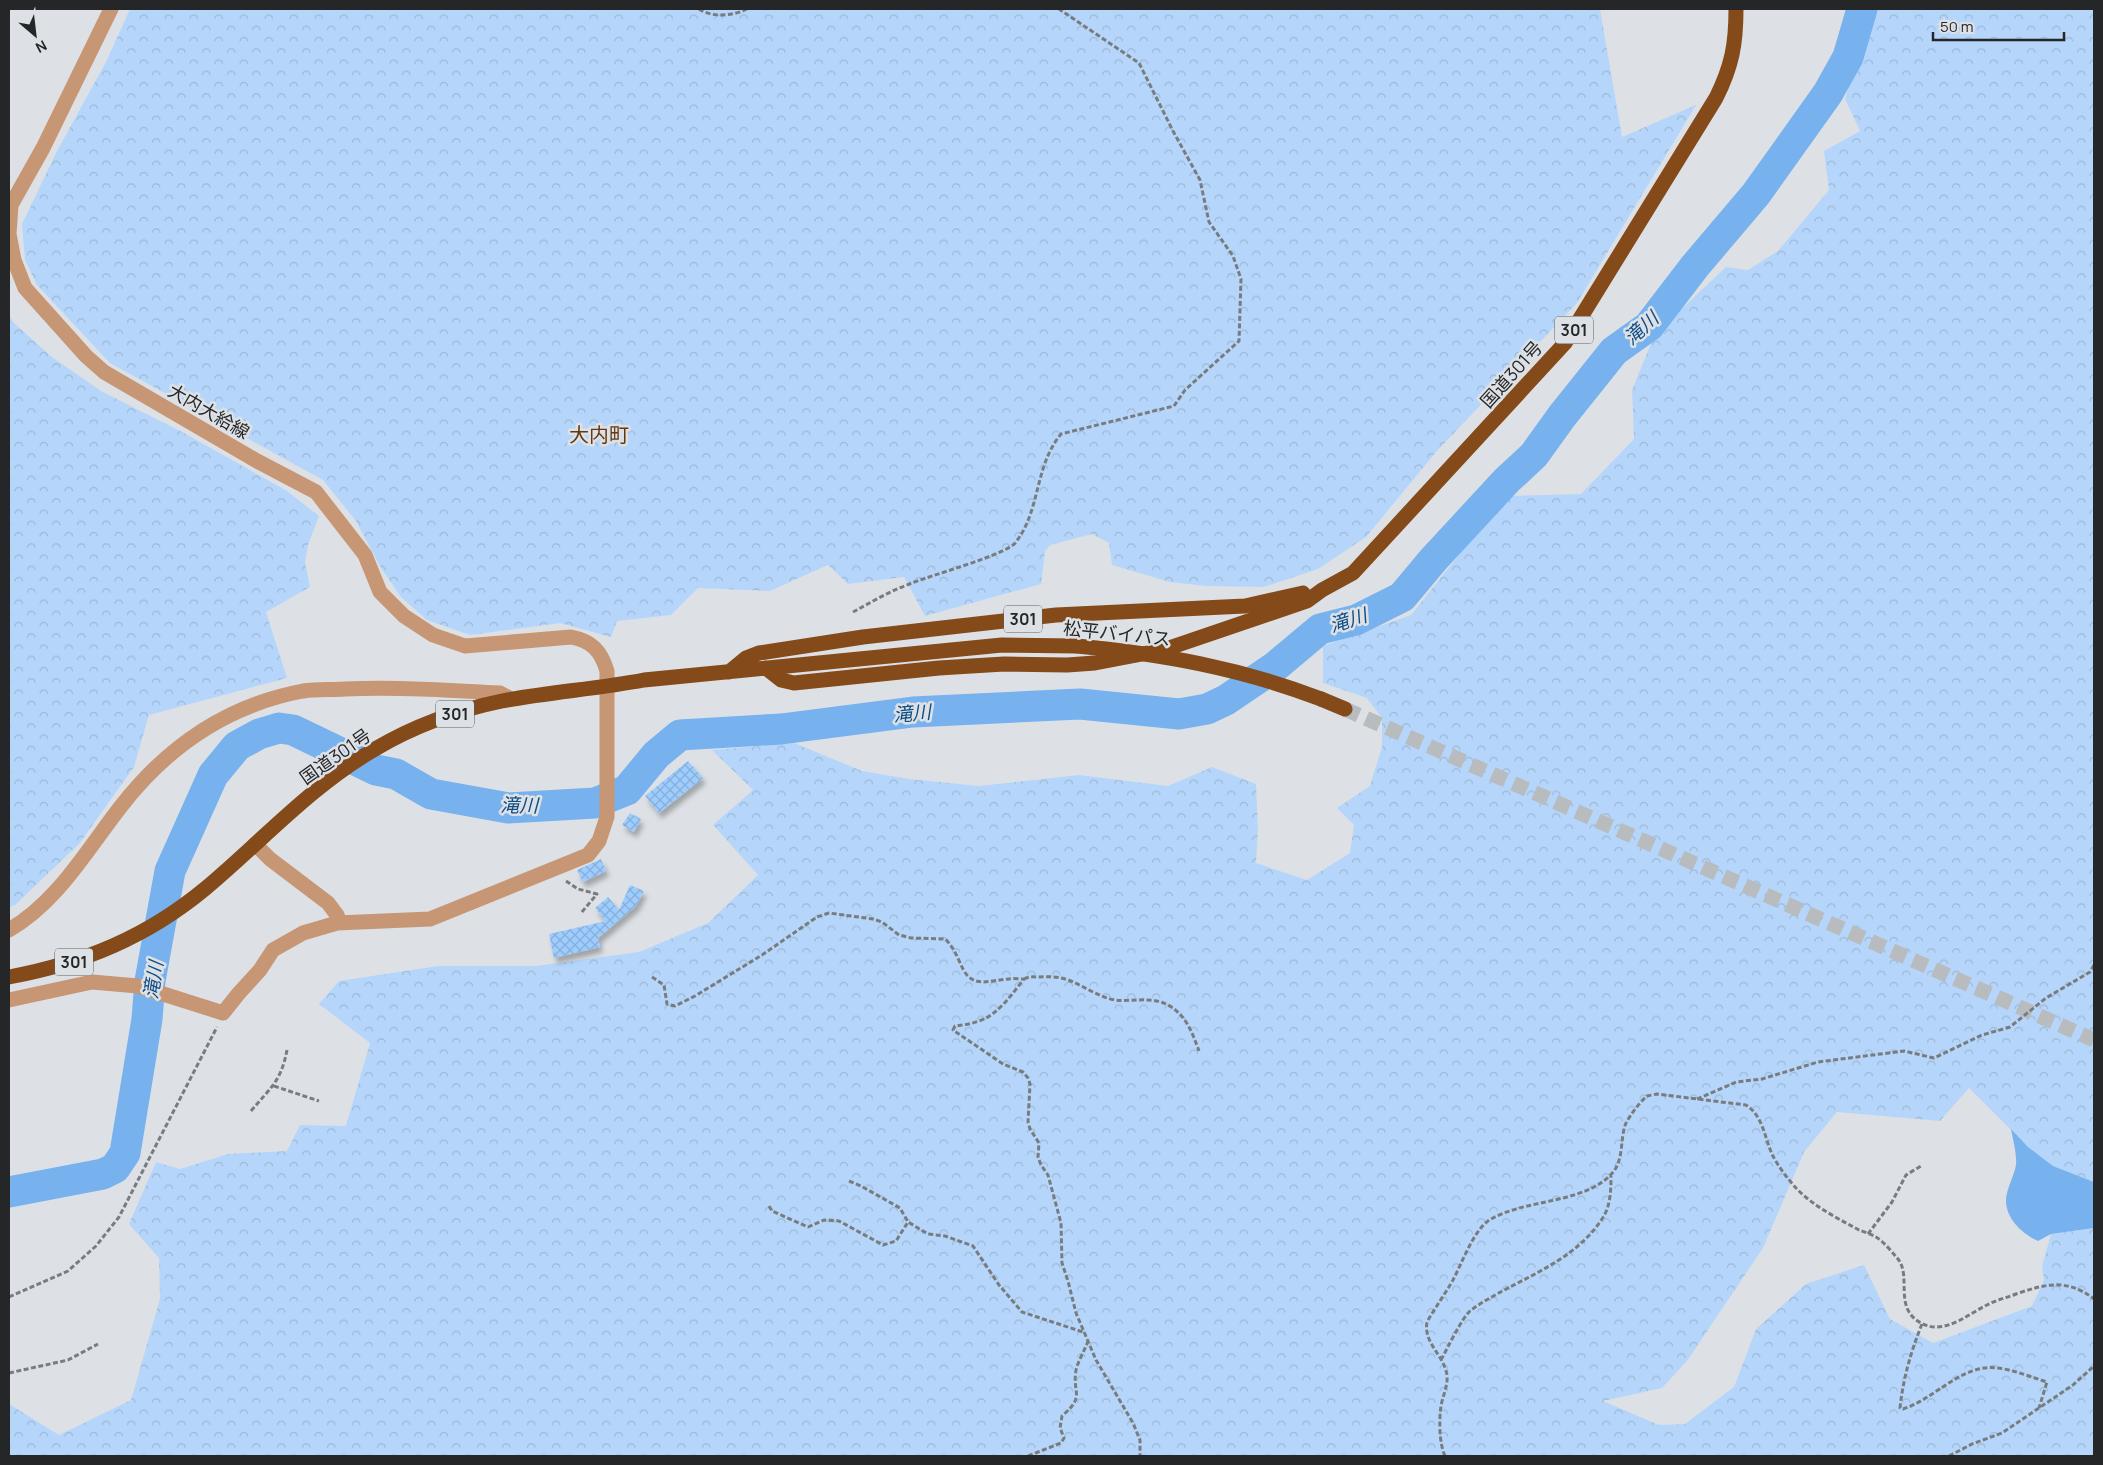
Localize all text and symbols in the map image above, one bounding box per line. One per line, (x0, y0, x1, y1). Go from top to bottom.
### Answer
north arrow (10, 10, 60, 60)
scale bar (1933, 10, 2064, 42)
text: 50 m (1940, 16, 1974, 37)
text: N (32, 36, 50, 58)
water label: 滝川 (1618, 304, 1665, 350)
road number: 301 (1555, 316, 1593, 344)
street label: 国道301号 (1475, 336, 1547, 412)
street label: 大内大給線 (164, 378, 254, 444)
district label: 大内町 (569, 421, 629, 448)
water label: 滝川 (1326, 601, 1372, 638)
road number: 301 (1004, 606, 1042, 632)
street label: 松平バイパス (1062, 615, 1172, 651)
water label: 滝川 (892, 698, 934, 728)
road number: 301 (436, 701, 474, 728)
street label: 国道301号 (295, 723, 375, 789)
water label: 滝川 (500, 792, 540, 818)
road number: 301 (55, 949, 93, 976)
water label: 滝川 (137, 957, 169, 1001)

